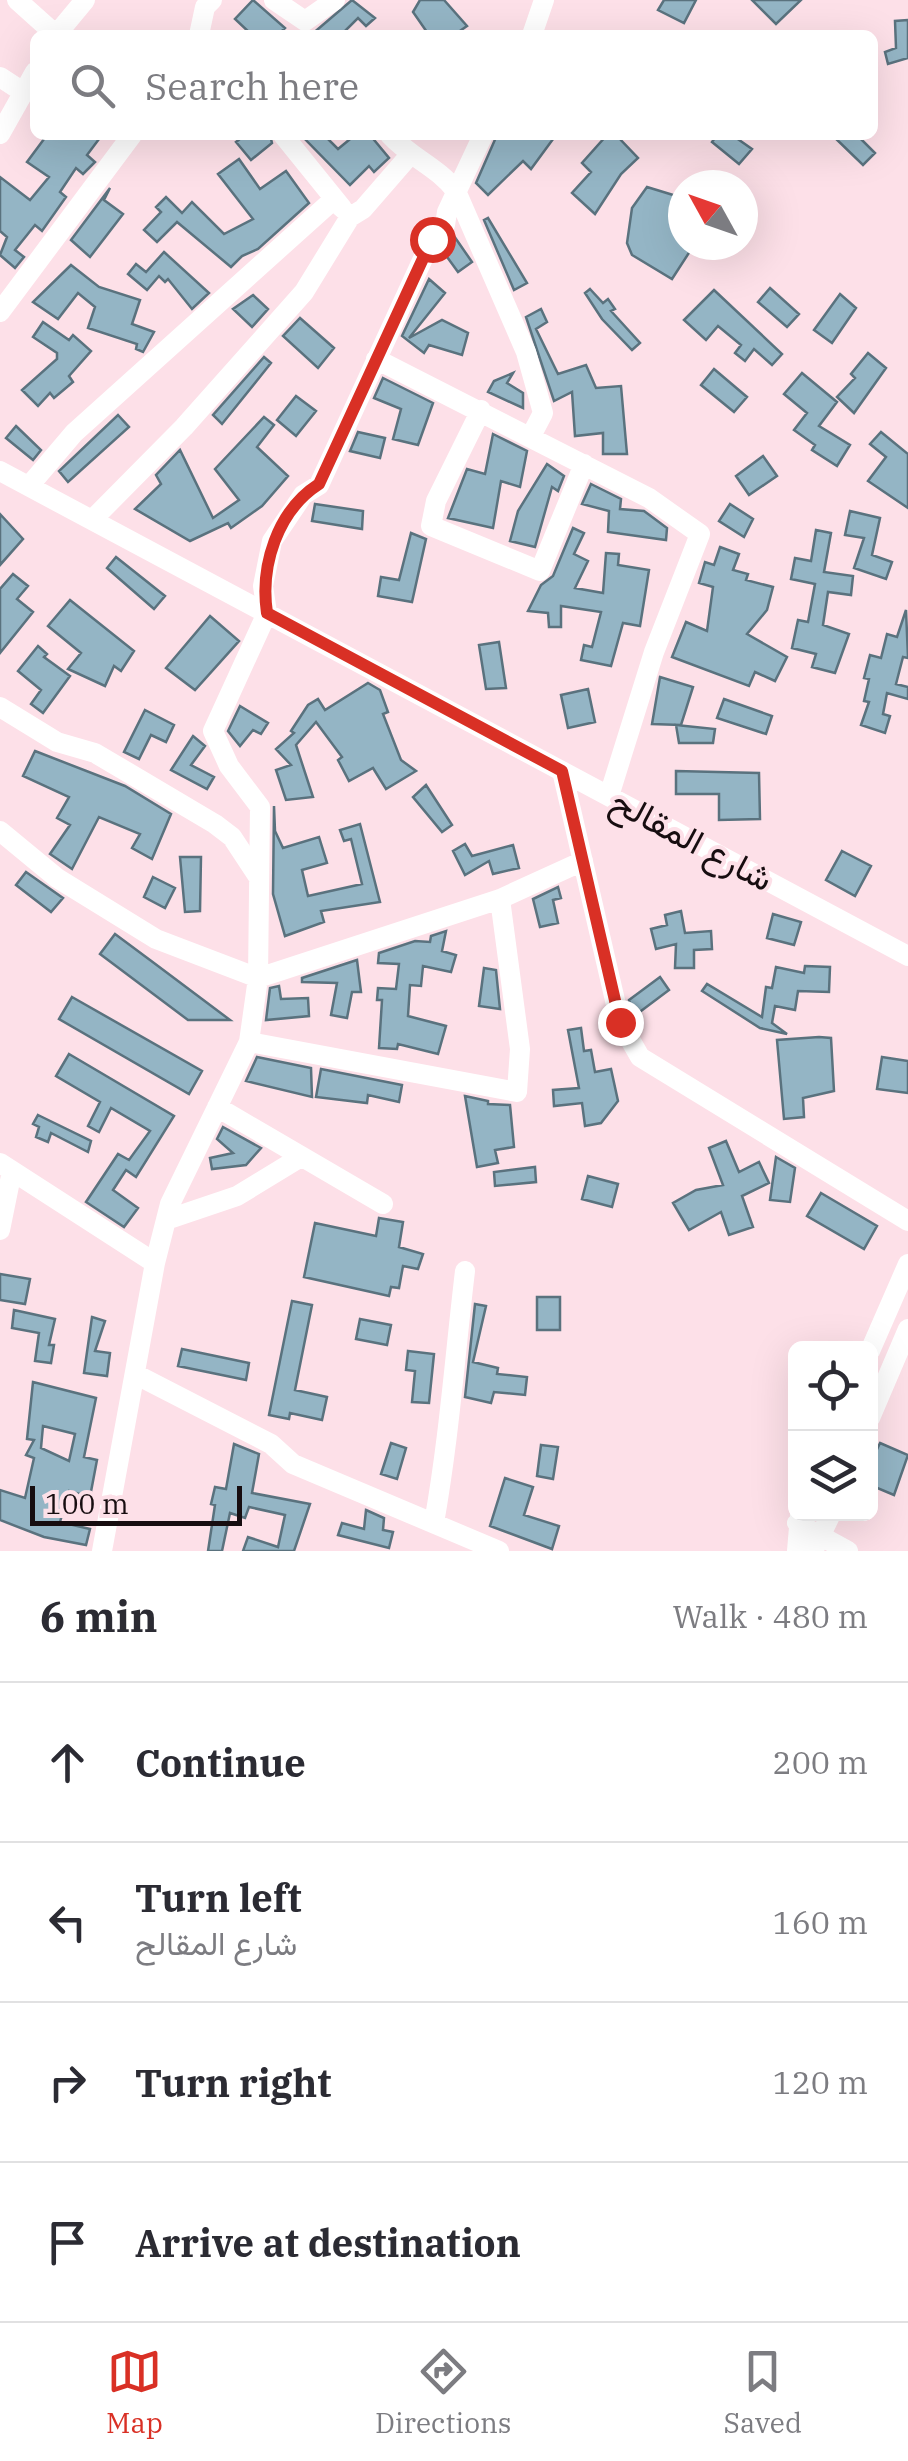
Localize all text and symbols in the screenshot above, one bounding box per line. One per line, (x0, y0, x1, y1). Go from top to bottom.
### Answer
search box (30, 30, 878, 140)
icon: search (65, 58, 120, 113)
text: Search here (145, 61, 359, 110)
north arrow (668, 170, 758, 260)
route start (410, 217, 456, 263)
street label: شارع المقالح (602, 777, 782, 903)
route end (598, 1000, 644, 1046)
map controls (788, 1341, 878, 1521)
button: locate (788, 1341, 878, 1431)
button: layers (788, 1431, 878, 1521)
scale bar (30, 1481, 242, 1526)
text: 100 m (45, 1485, 129, 1522)
text: 6 min (40, 1589, 158, 1644)
text: Walk · 480 m (672, 1595, 868, 1637)
icon: ahead (40, 1735, 95, 1790)
text: Continue (135, 1738, 306, 1787)
text: 200 m (772, 1741, 868, 1783)
text: Turn left (135, 1873, 302, 1922)
icon: left (40, 1895, 95, 1950)
text: 160 m (772, 1901, 868, 1943)
text: شارع المقالح (135, 1922, 297, 1964)
icon: right (40, 2055, 95, 2110)
text: Turn right (135, 2058, 331, 2107)
text: 120 m (772, 2061, 868, 2103)
icon: arrive (40, 2215, 95, 2270)
text: Arrive at destination (135, 2218, 521, 2267)
tab: Map (106, 2344, 163, 2441)
tab: Directions (375, 2344, 512, 2441)
tab: Saved (724, 2344, 802, 2441)

